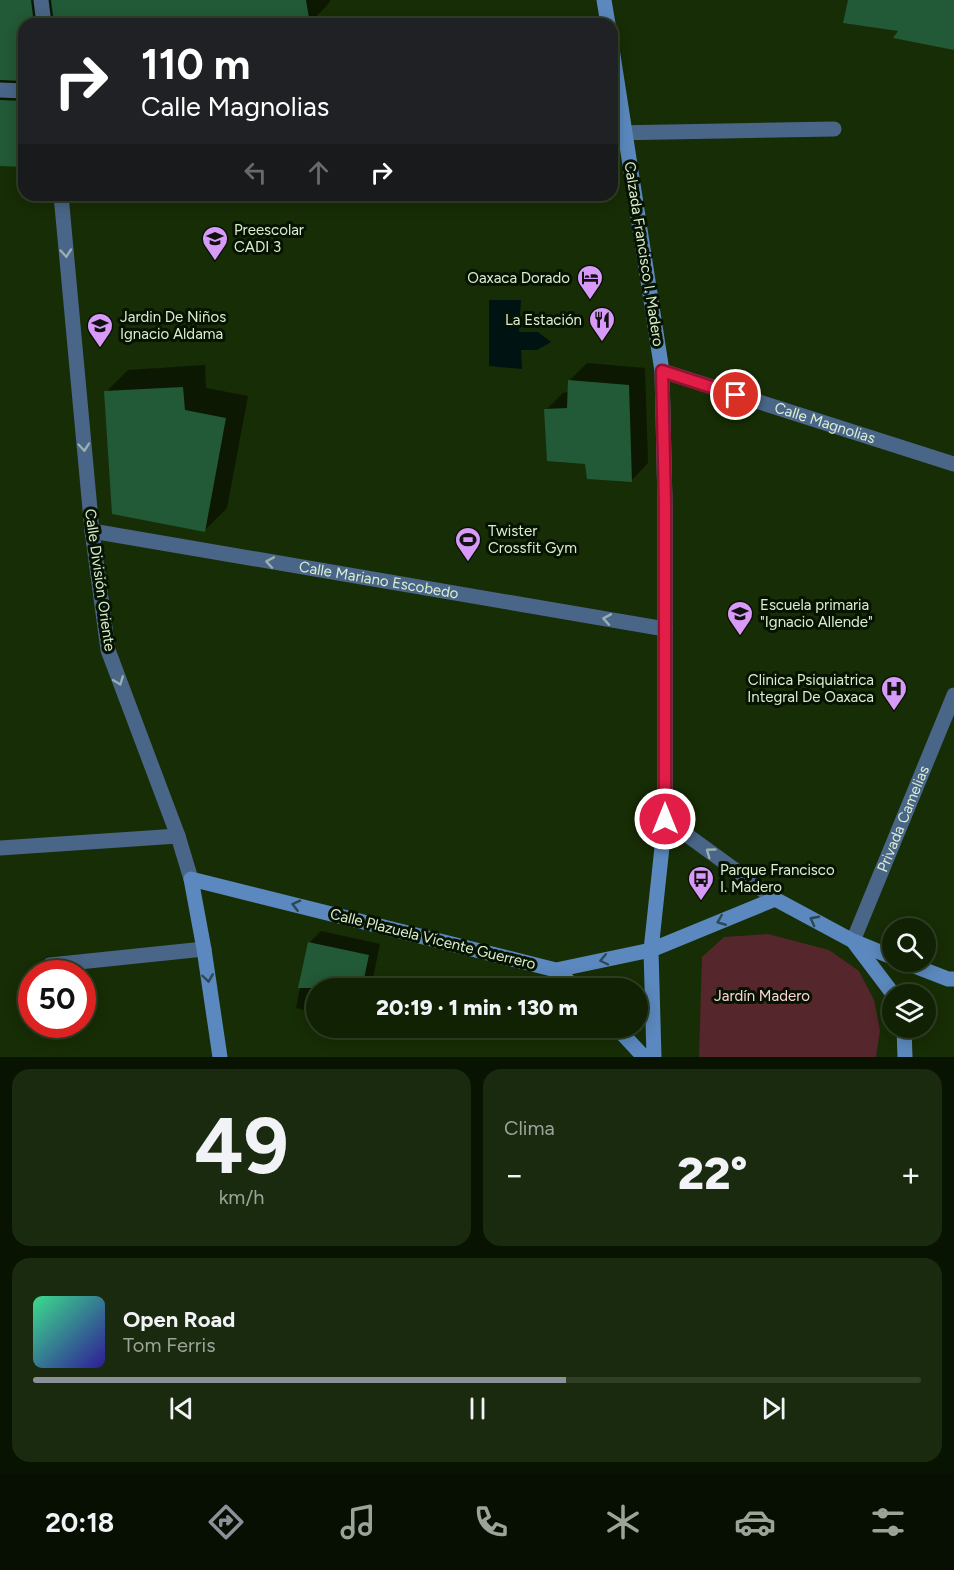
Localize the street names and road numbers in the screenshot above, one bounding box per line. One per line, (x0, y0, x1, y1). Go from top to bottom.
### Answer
street label: Calzada Francisco I. Madero (620, 160, 668, 348)
street label: Calle Magnolias (772, 398, 878, 447)
street label: Calle División Oriente (81, 508, 119, 652)
street label: Calle Mariano Escobedo (298, 558, 460, 603)
street label: Privada Camelias (873, 763, 933, 875)
street label: Calle Plazuela Vicente Guerrero (328, 905, 538, 973)

